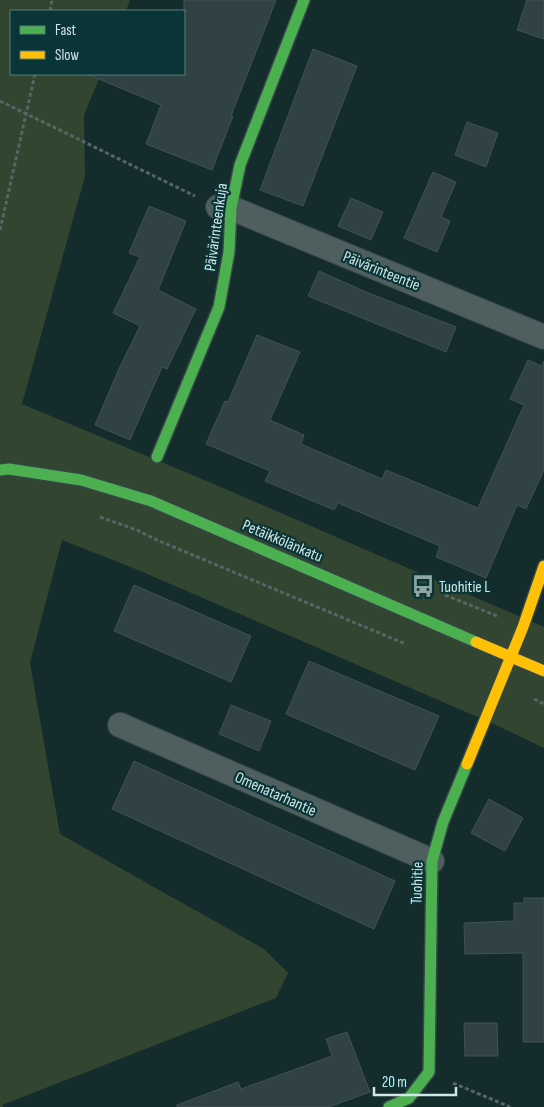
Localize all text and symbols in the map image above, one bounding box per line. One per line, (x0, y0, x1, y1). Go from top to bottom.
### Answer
legend (10, 10, 185, 75)
text: Fast (55, 21, 77, 40)
text: Slow (55, 46, 79, 65)
street label: Päivärinteenkuja (201, 182, 232, 272)
street label: Päivärinteentie (340, 247, 423, 295)
street label: Petäikkölänkatu (239, 516, 325, 567)
bus stop icon: Tuohitie L (410, 573, 436, 599)
place label: Tuohitie L (439, 578, 490, 597)
street label: Omenatarhantie (232, 768, 319, 821)
street label: Tuohitie (407, 861, 428, 905)
scale bar (374, 1064, 456, 1096)
text: 20 m (382, 1073, 407, 1092)

